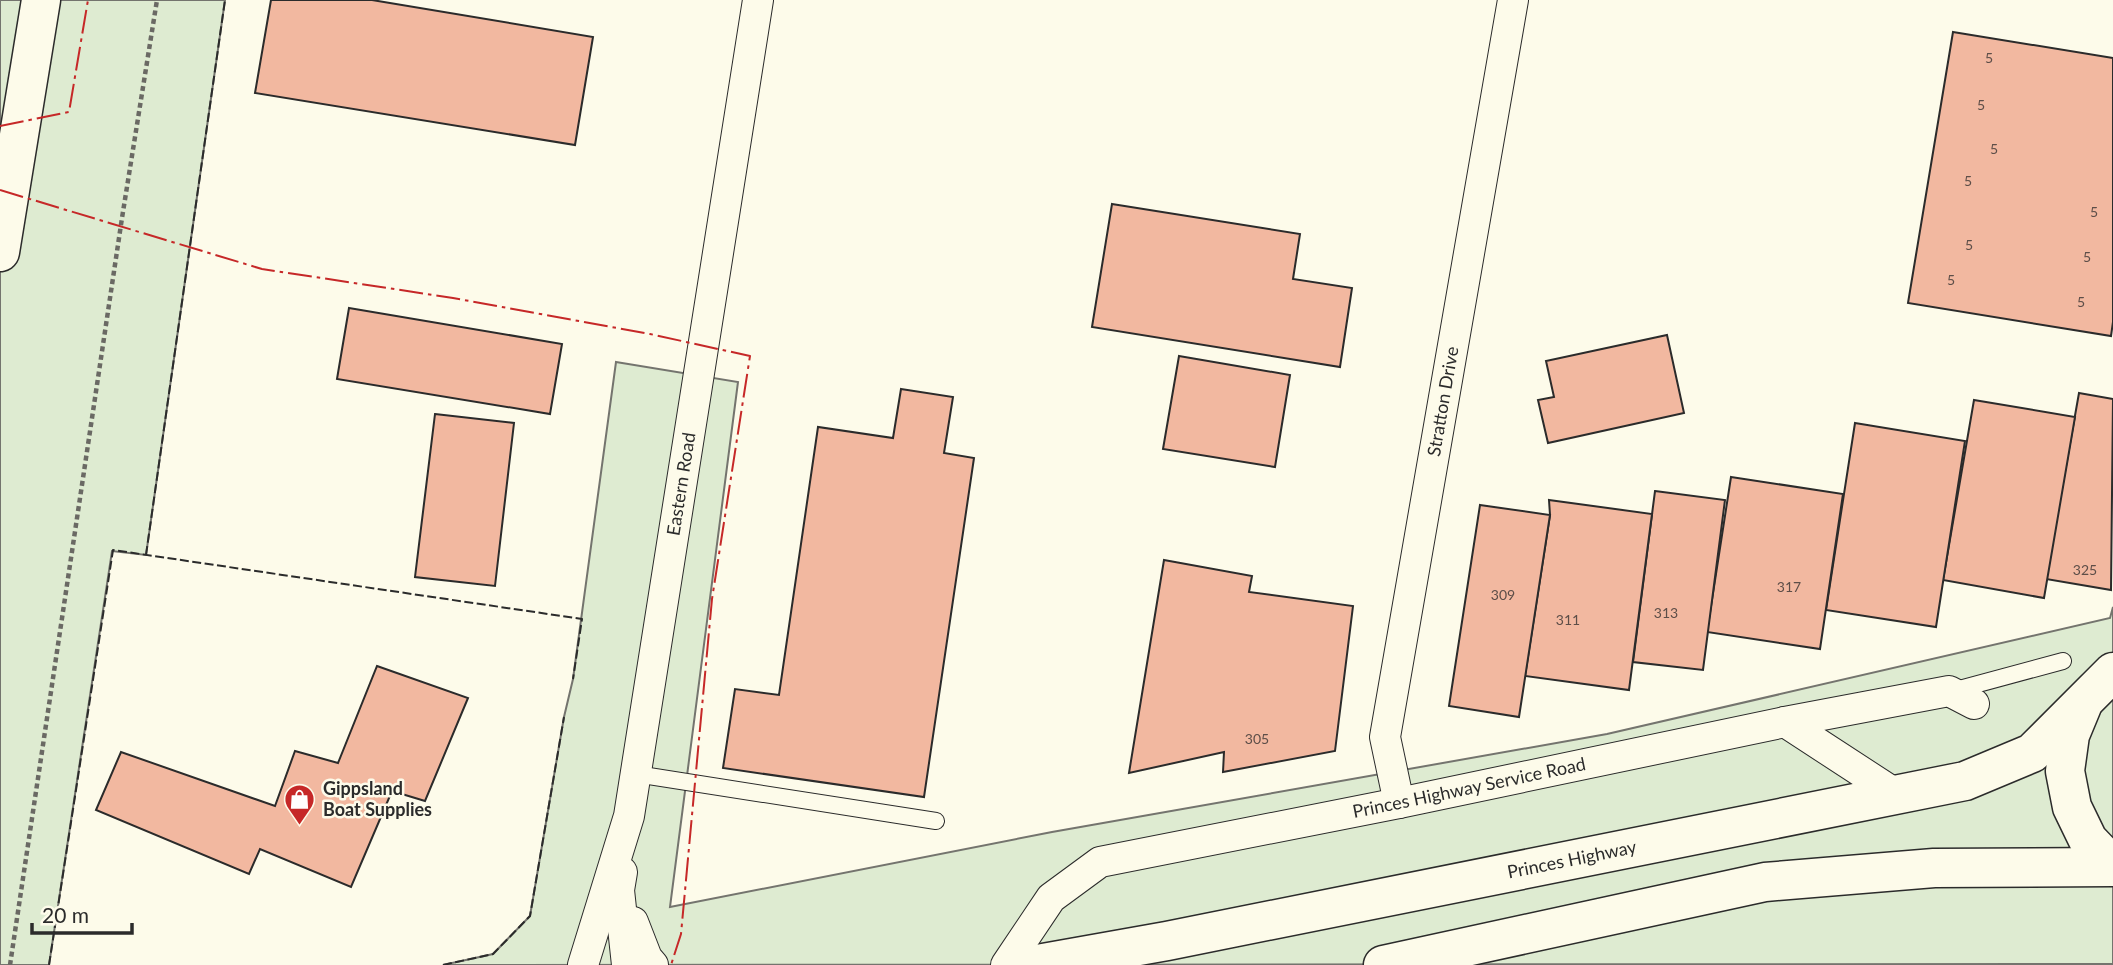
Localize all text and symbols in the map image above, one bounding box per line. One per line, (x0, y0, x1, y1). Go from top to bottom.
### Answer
house number: 5 (1985, 49, 1993, 66)
house number: 5 (1977, 96, 1985, 113)
house number: 5 (1990, 140, 1998, 157)
house number: 5 (1964, 172, 1972, 189)
house number: 5 (2090, 203, 2098, 220)
house number: 5 (1965, 236, 1973, 253)
house number: 5 (2083, 248, 2091, 265)
house number: 5 (1947, 271, 1955, 288)
house number: 5 (2077, 293, 2085, 310)
street label: Stratton Drive (1422, 345, 1463, 458)
street label: Eastern Road (661, 431, 699, 537)
house number: 325 (2073, 561, 2097, 578)
house number: 317 (1777, 578, 1801, 595)
house number: 309 (1491, 586, 1515, 603)
house number: 313 (1654, 604, 1678, 621)
house number: 311 (1556, 611, 1580, 628)
house number: 305 (1245, 730, 1269, 747)
street label: Princes Highway Service Road (1351, 752, 1587, 822)
place label: Gippsland Boat Supplies (323, 777, 432, 820)
shop icon: Gippsland Boat Supplies (283, 782, 317, 826)
street label: Princes Highway (1505, 835, 1639, 883)
scale bar (32, 892, 131, 936)
text: 20 m (42, 902, 89, 927)

